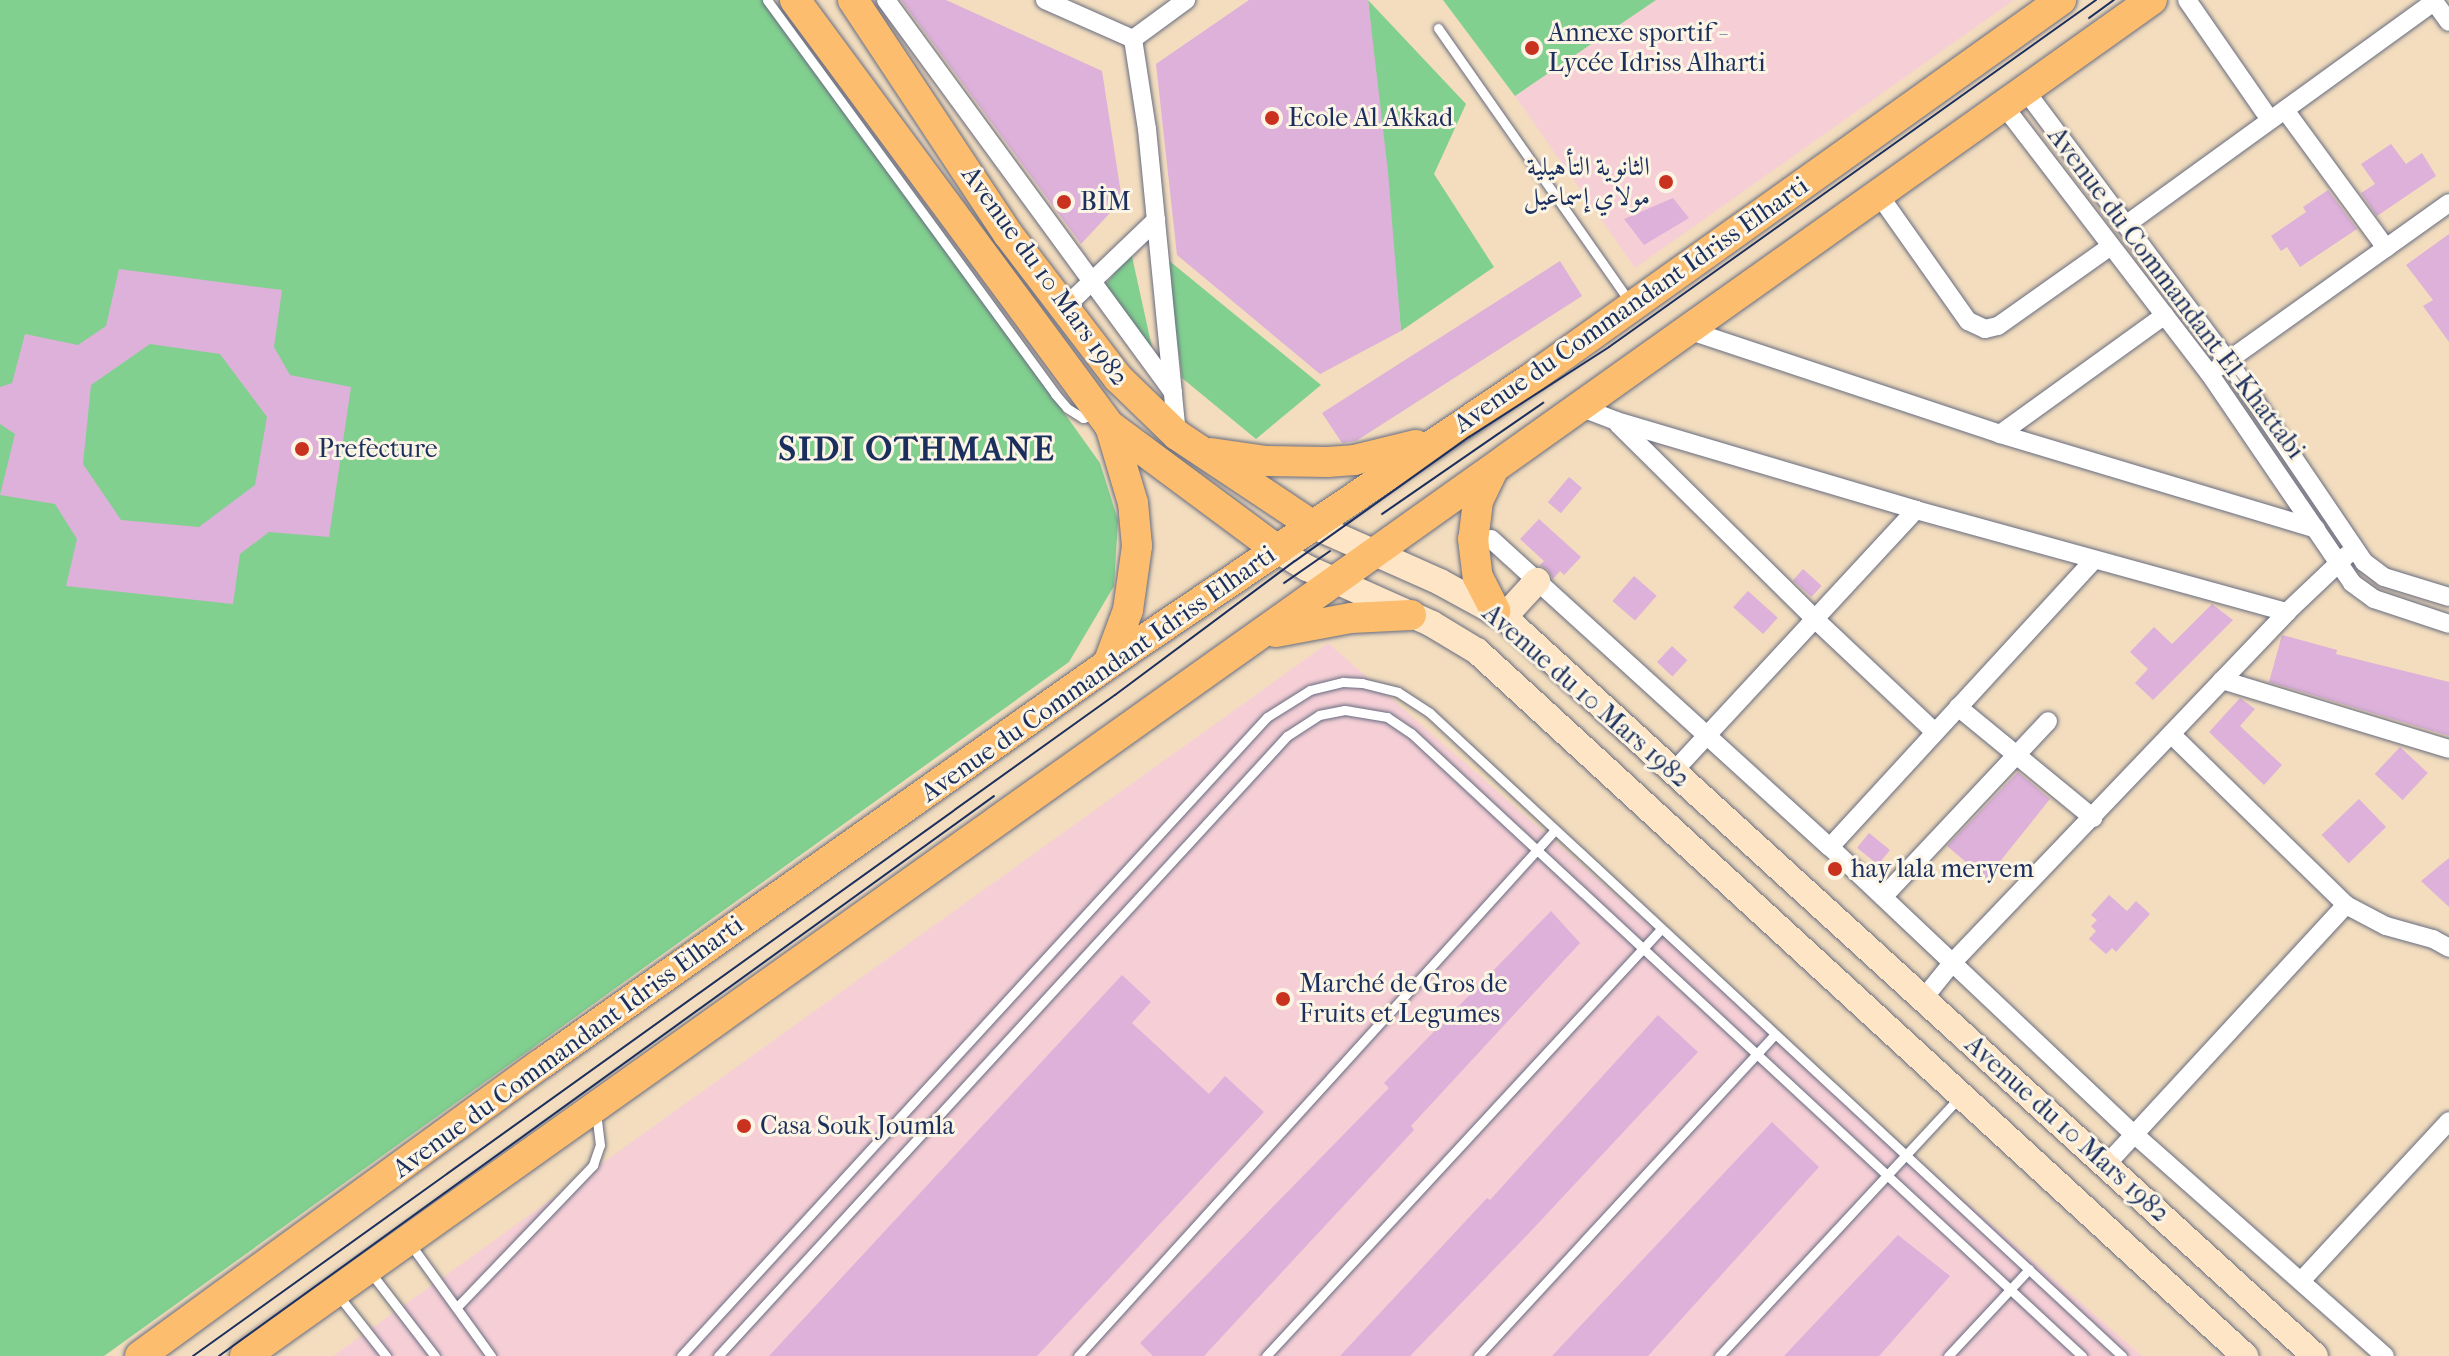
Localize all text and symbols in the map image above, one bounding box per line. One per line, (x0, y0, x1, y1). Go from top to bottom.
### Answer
place label: Annexe sportif - Lycée Idriss Alharti (1548, 17, 1766, 78)
marker: Annexe sportif - Lycée Idriss Alharti (1523, 39, 1541, 57)
place label: Ecole Al Akkad (1288, 102, 1453, 134)
marker: Ecole Al Akkad (1263, 109, 1281, 127)
street label: Avenue du Commandant El-Khattabi (2041, 121, 2311, 465)
place label: الثانوية التأهيلية مولاي إسماعيل (1524, 151, 1650, 212)
street label: Avenue du 10 Mars 1982 (955, 160, 1135, 392)
street label: Avenue du Commandant Idriss Elharti (1448, 170, 1814, 440)
marker: الثانوية التأهيلية مولاي إسماعيل (1657, 173, 1675, 191)
place label: BİM (1080, 186, 1131, 218)
marker: BİM (1055, 193, 1073, 211)
district label: SIDI OTHMANE (778, 430, 1056, 470)
place label: Prefecture (318, 433, 438, 465)
marker: Prefecture (293, 440, 311, 458)
street label: Avenue du Commandant Idriss Elharti (915, 539, 1281, 809)
street label: Avenue du 10 Mars 1982 (1476, 598, 1696, 794)
place label: hay lala meryem (1851, 853, 2034, 885)
marker: hay lala meryem (1826, 860, 1844, 878)
street label: Avenue du Commandant Idriss Elharti (387, 909, 749, 1185)
place label: Marché de Gros de Fruits et Legumes (1299, 968, 1507, 1030)
marker: Marché de Gros de Fruits et Legumes (1274, 990, 1292, 1008)
street label: Avenue du 10 Mars 1982 (1958, 1029, 2176, 1229)
place label: Casa Souk Joumla (760, 1110, 955, 1142)
marker: Casa Souk Joumla (735, 1117, 753, 1135)

